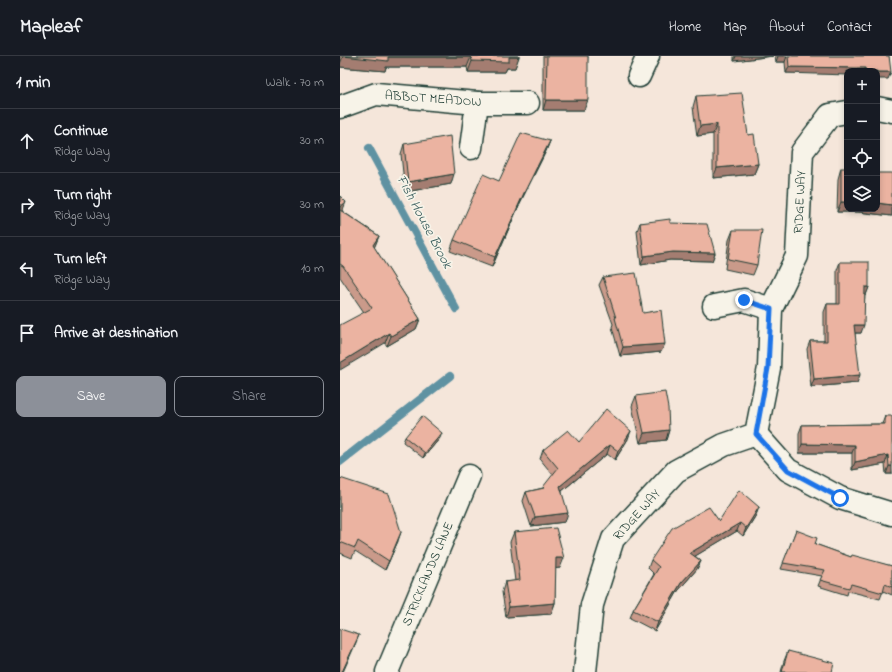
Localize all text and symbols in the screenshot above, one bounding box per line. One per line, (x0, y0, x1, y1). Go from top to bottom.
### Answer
text: Mapleaf (20, 14, 82, 41)
text: Home (669, 17, 701, 38)
text: Map (723, 17, 747, 38)
text: About (769, 17, 805, 38)
text: Contact (827, 17, 872, 38)
map controls (844, 68, 880, 212)
button: + (844, 68, 880, 104)
text: 1 min (16, 70, 50, 95)
text: Walk · 70 m (265, 73, 324, 92)
street label: ABBOT MEADOW (384, 86, 482, 112)
button: − (844, 104, 880, 140)
text: Continue (54, 120, 108, 142)
icon: ahead (16, 130, 38, 152)
text: 30 m (300, 131, 324, 150)
button: locate (844, 140, 880, 176)
text: Ridge Way (54, 142, 110, 161)
street label: RIDGE WAY (789, 170, 811, 234)
water label: Fish House Brook (391, 172, 458, 273)
button: layers (844, 176, 880, 212)
text: Turn right (54, 184, 112, 206)
icon: right (16, 194, 38, 216)
text: 30 m (300, 195, 324, 214)
text: Ridge Way (54, 206, 110, 225)
text: Turn left (54, 248, 107, 270)
icon: left (16, 258, 38, 280)
text: 10 m (301, 259, 324, 278)
text: Ridge Way (54, 270, 110, 289)
route end (735, 291, 753, 309)
icon: arrive (16, 322, 38, 344)
text: Arrive at destination (54, 322, 178, 344)
button: Save (16, 376, 166, 417)
button: Share (174, 376, 324, 417)
street label: RIDGE WAY (609, 485, 665, 545)
route start (831, 489, 849, 507)
street label: STRICKLANDS LANE (397, 519, 459, 629)

